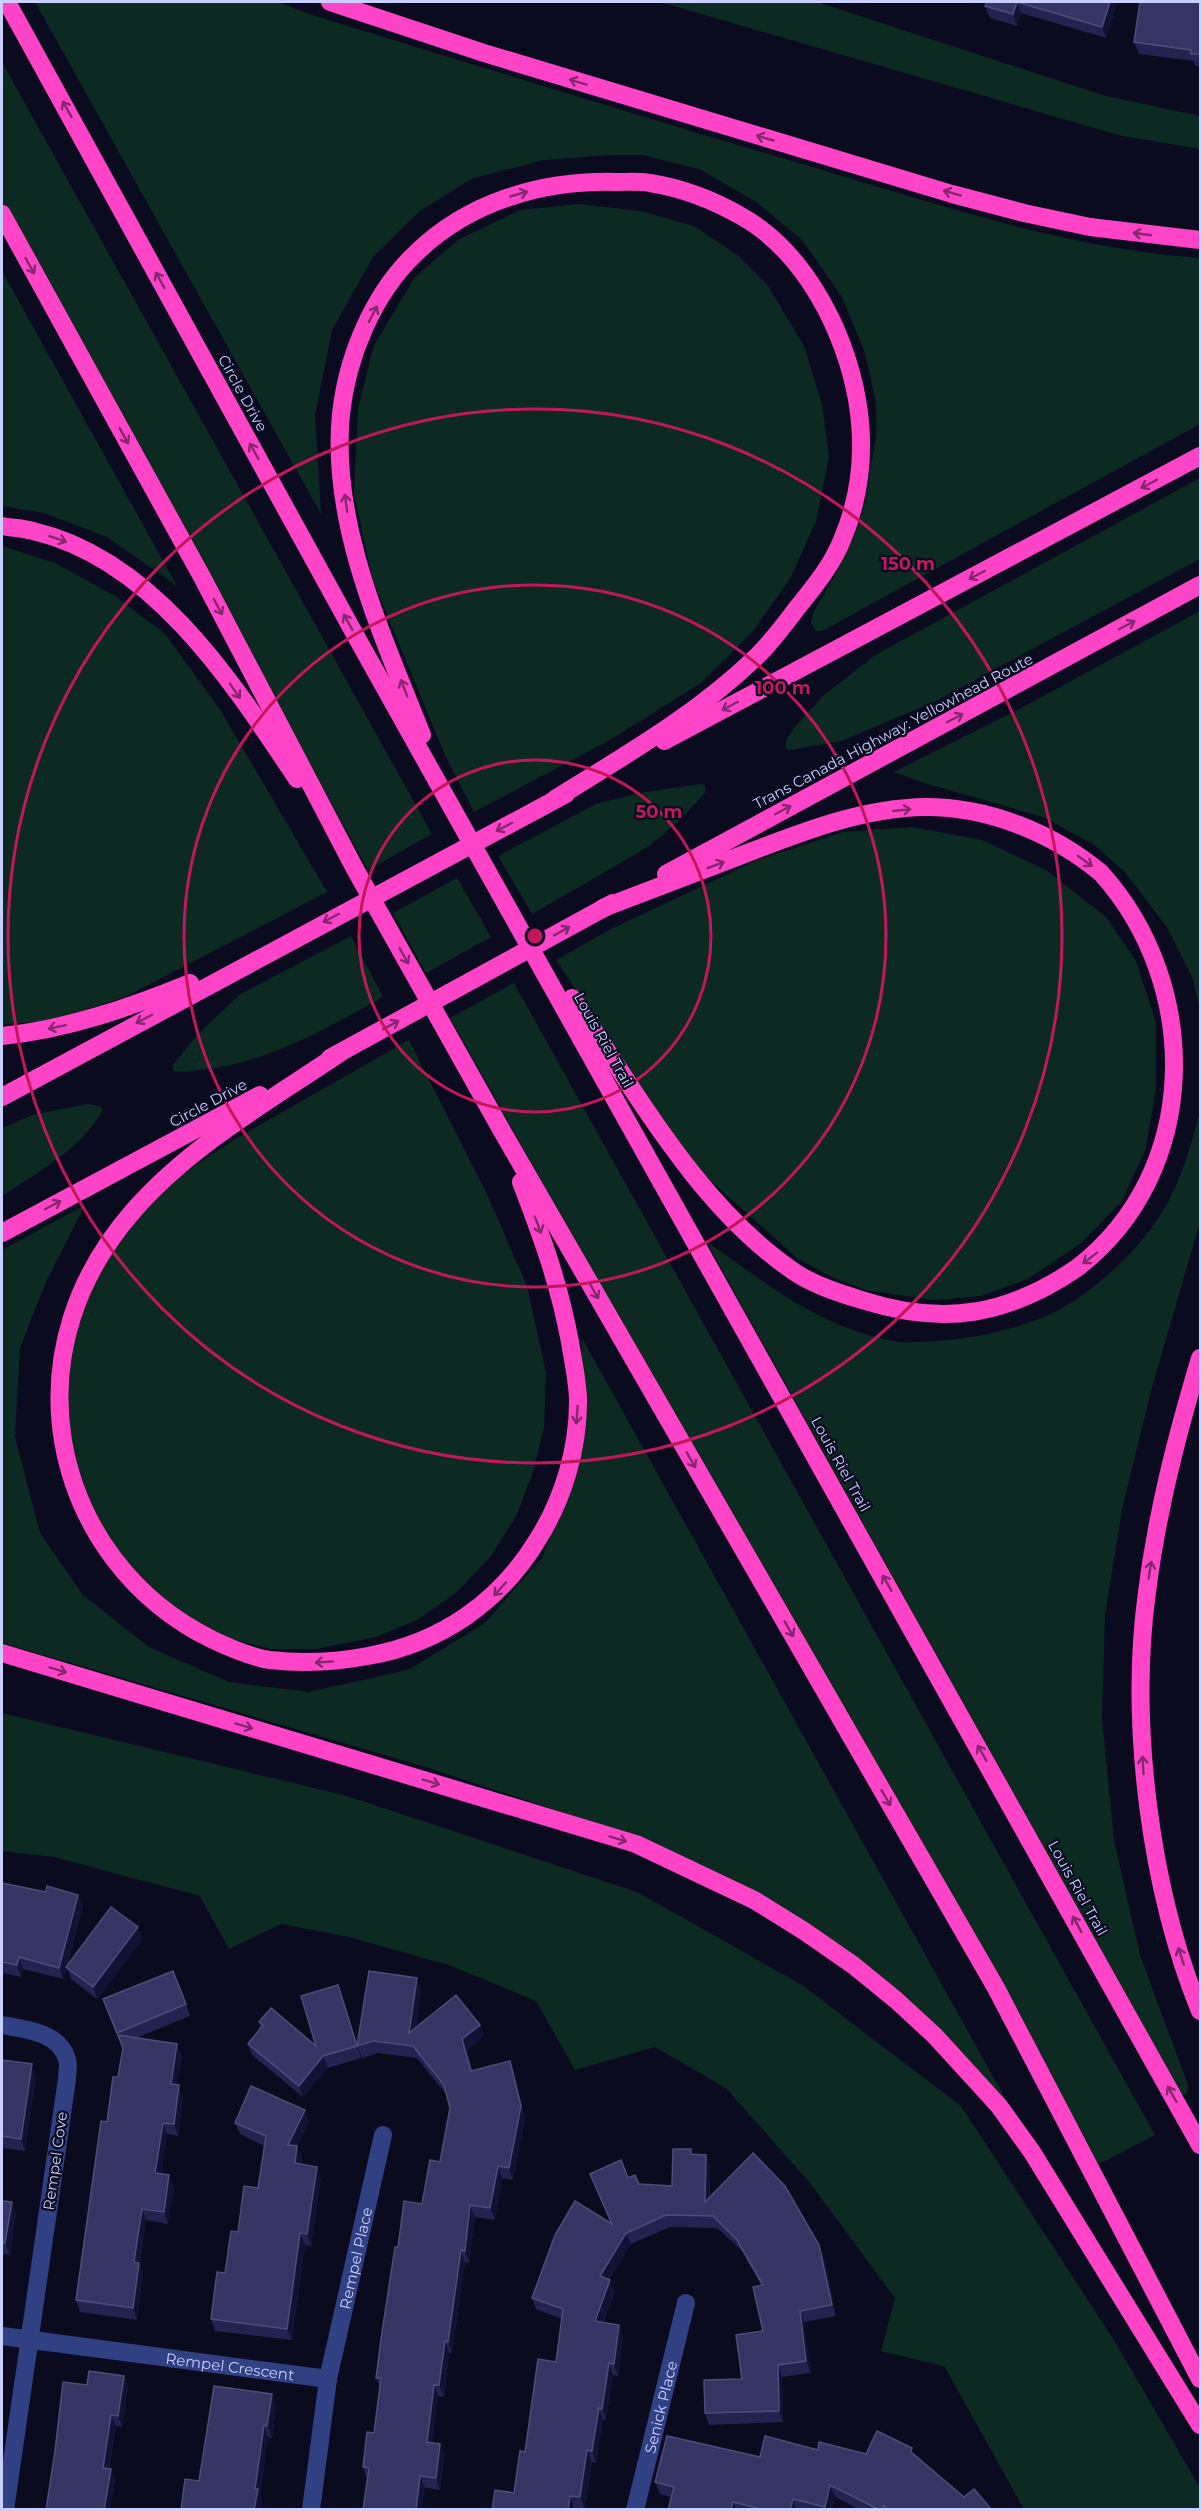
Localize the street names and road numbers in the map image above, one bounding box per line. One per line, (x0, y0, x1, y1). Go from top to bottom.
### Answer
street label: Circle Drive (214, 351, 272, 435)
street label: Trans Canada Highway: Yellowhead Route (750, 649, 1036, 813)
street label: Louis Riel Trail (570, 989, 638, 1091)
street label: Circle Drive (166, 1075, 250, 1131)
street label: Louis Riel Trail (807, 1413, 875, 1515)
street label: Louis Riel Trail (1044, 1837, 1112, 1939)
street label: Rempel Cove (39, 2110, 71, 2212)
street label: Rempel Place (335, 2205, 376, 2311)
street label: Rempel Crescent (165, 2348, 295, 2384)
street label: Senick Place (640, 2359, 681, 2455)

